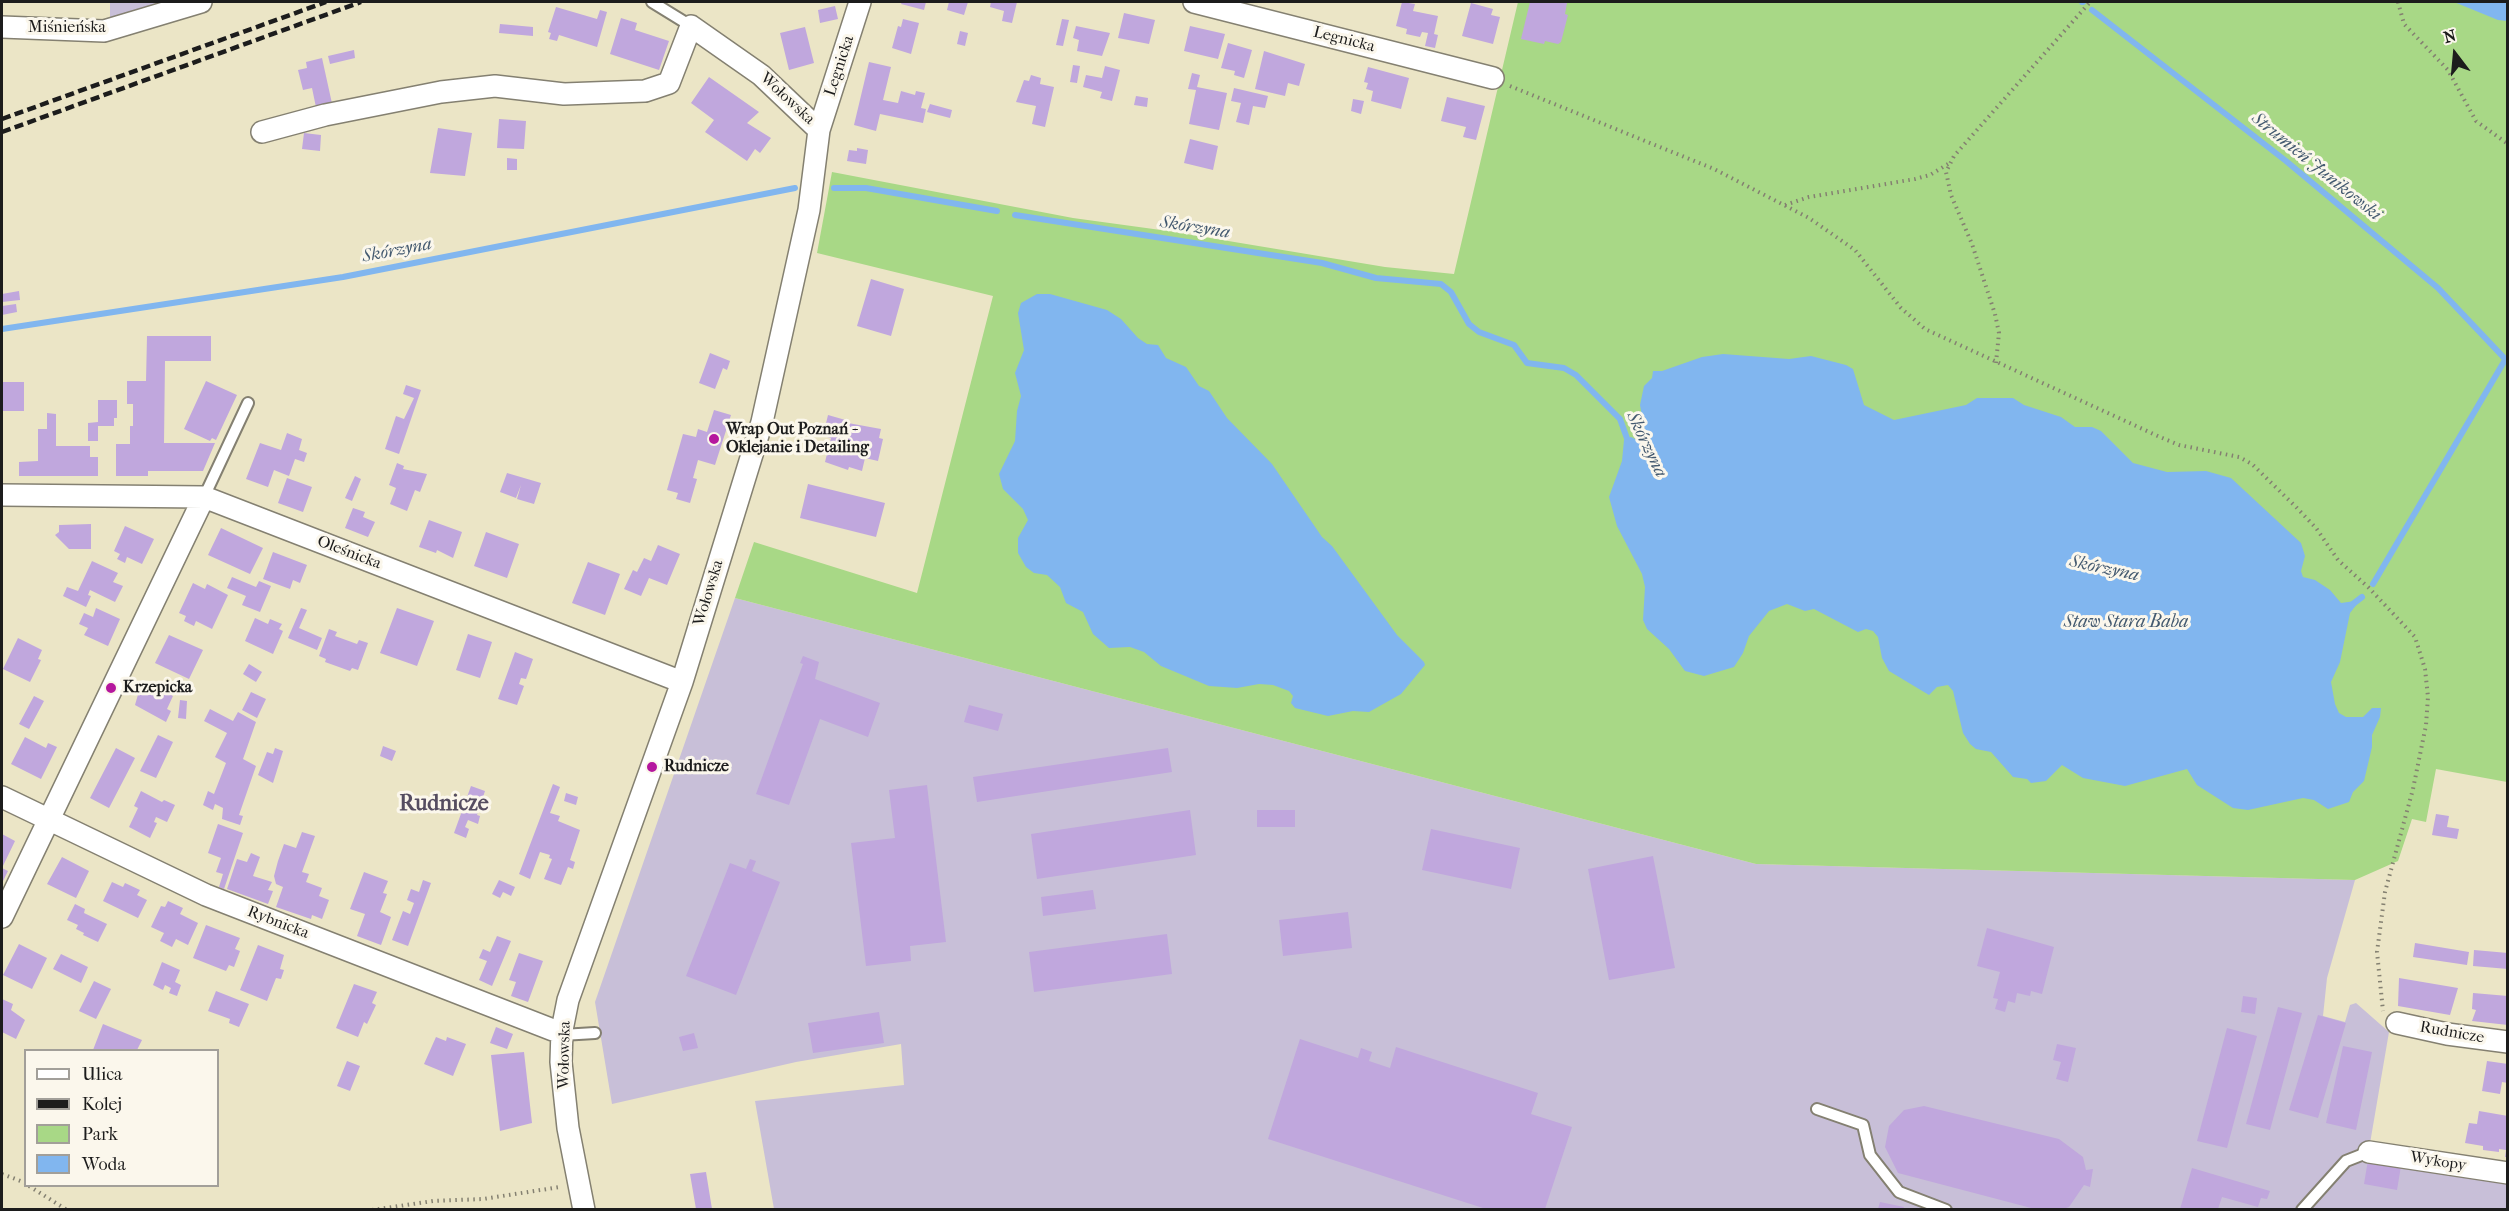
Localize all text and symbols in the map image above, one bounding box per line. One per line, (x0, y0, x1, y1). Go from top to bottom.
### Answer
street label: Miśnieńska (28, 18, 106, 38)
street label: Legnicka (1311, 23, 1377, 57)
north arrow (2425, 24, 2485, 84)
text: N (2441, 25, 2458, 47)
street label: Legnicka (821, 33, 859, 99)
street label: Wołowska (756, 69, 818, 129)
water label: Strumień Junikowski (2247, 108, 2385, 226)
water label: Skórzyna (1159, 212, 1231, 244)
water label: Skórzyna (360, 234, 434, 268)
water label: Skórzyna (1621, 409, 1671, 481)
place label: Wrap Out Poznań - Oklejanie i Detailing (726, 420, 869, 458)
marker: Wrap Out Poznań - Oklejanie i Detailing (707, 432, 721, 446)
street label: Oleśnicka (314, 532, 384, 574)
water label: Skórzyna (2067, 551, 2141, 587)
street label: Wołowska (690, 558, 728, 628)
water label: Staw Stara Baba (2064, 612, 2188, 634)
place label: Krzepicka (123, 678, 192, 698)
marker: Krzepicka (104, 681, 118, 695)
place label: Rudnicze (664, 757, 729, 777)
marker: Rudnicze (645, 760, 659, 774)
district label: Rudnicze (399, 792, 489, 818)
street label: Rybnicka (245, 903, 311, 943)
street label: Rudnicze (2418, 1018, 2486, 1048)
street label: Wołowska (555, 1021, 575, 1089)
legend (24, 1049, 219, 1187)
text: Ulica (82, 1064, 122, 1085)
text: Kolej (82, 1094, 122, 1115)
text: Park (82, 1124, 118, 1145)
street label: Wykopy (2409, 1148, 2467, 1176)
text: Woda (82, 1154, 126, 1175)

